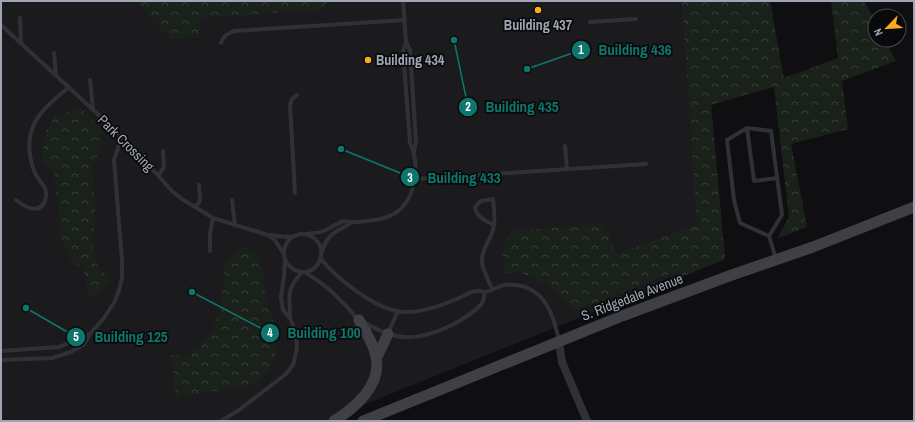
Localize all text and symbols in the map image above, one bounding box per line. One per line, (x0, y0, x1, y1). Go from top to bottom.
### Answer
marker: Building 437 (533, 5, 543, 15)
north arrow (867, 8, 907, 48)
place label: Building 437 (504, 16, 573, 34)
text: N (870, 26, 886, 38)
callout: Building 436 (571, 36, 680, 63)
text: Building 436 (598, 39, 672, 60)
text: 1 (578, 42, 584, 58)
place label: Building 434 (376, 51, 445, 69)
marker: Building 434 (363, 55, 373, 65)
callout: Building 435 (458, 93, 567, 120)
text: Building 435 (485, 96, 559, 117)
text: 2 (465, 99, 471, 115)
street label: Park Crossing (94, 111, 159, 176)
callout: Building 433 (400, 164, 509, 191)
text: Building 433 (427, 167, 501, 188)
text: 3 (407, 170, 413, 186)
street label: S. Ridgedale Avenue (579, 269, 685, 325)
callout: Building 100 (260, 320, 369, 347)
text: Building 100 (287, 322, 361, 343)
callout: Building 125 (66, 323, 176, 350)
text: 4 (267, 325, 273, 341)
text: Building 125 (94, 326, 168, 347)
text: 5 (73, 329, 79, 345)

